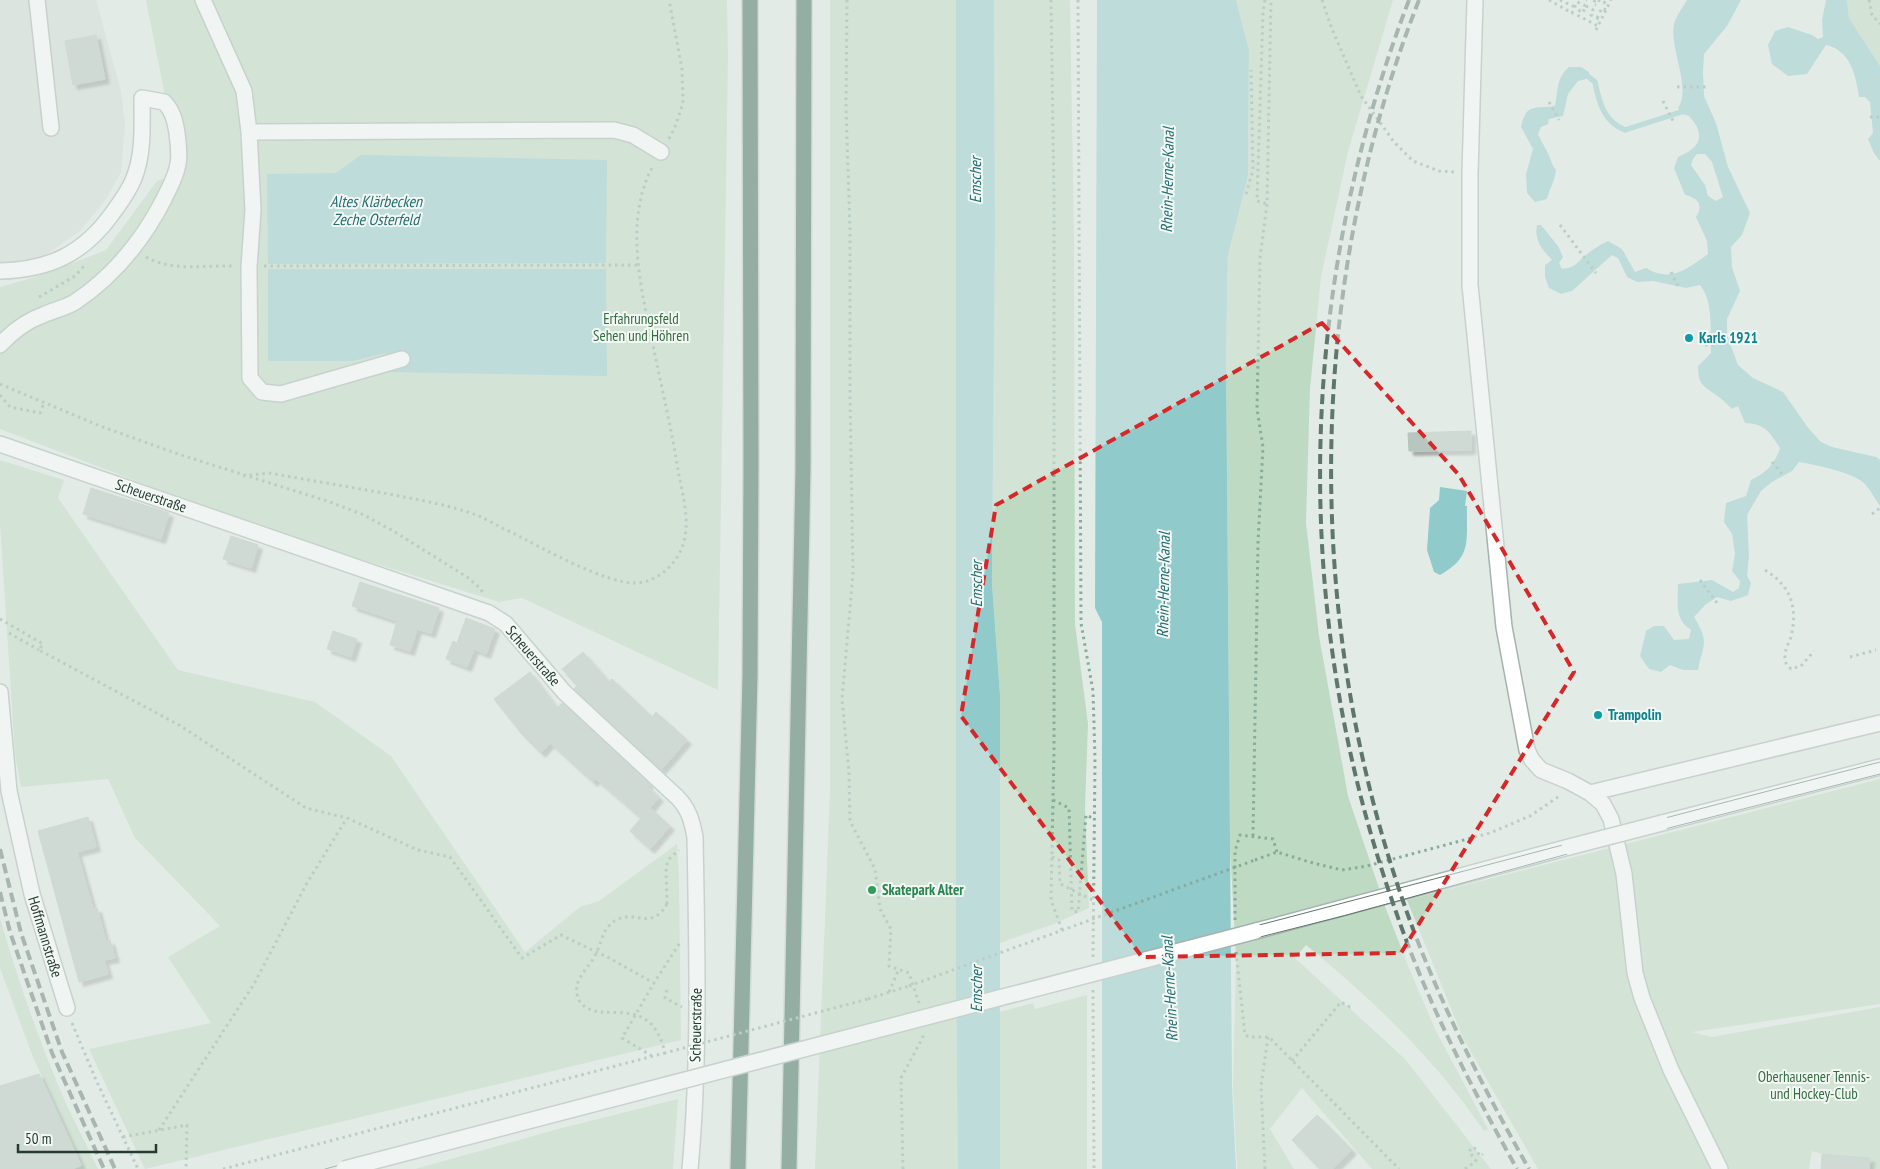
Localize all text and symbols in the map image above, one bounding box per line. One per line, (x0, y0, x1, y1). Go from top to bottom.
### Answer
water label: Rhein-Herne-Kanal (1156, 126, 1178, 233)
water label: Emscher (965, 154, 985, 203)
water label: Altes Klärbecken Zeche Osterfeld (330, 191, 423, 229)
park label: Erfahrungsfeld Sehen und Höhren (593, 309, 689, 345)
place label: Karls 1921 (1699, 328, 1758, 347)
marker: Karls 1921 (1683, 332, 1695, 344)
street label: Scheuerstraße (113, 474, 189, 517)
water label: Rhein-Herne-Kanal (1152, 531, 1174, 638)
water label: Emscher (966, 558, 986, 607)
street label: Scheuerstraße (502, 621, 565, 690)
place label: Trampolin (1608, 705, 1662, 724)
marker: Trampolin (1592, 709, 1604, 721)
place label: Skatepark Alter (882, 880, 964, 899)
marker: Skatepark Alter (866, 884, 878, 896)
street label: Hoffmannstraße (24, 894, 67, 980)
water label: Rhein-Herne-Kanal (1156, 935, 1182, 1042)
water label: Emscher (966, 963, 986, 1012)
street label: Scheuerstraße (685, 988, 706, 1062)
park label: Oberhausener Tennis- und Hockey-Club (1758, 1067, 1870, 1103)
scale bar (18, 1122, 155, 1154)
text: 50 m (25, 1129, 51, 1148)

